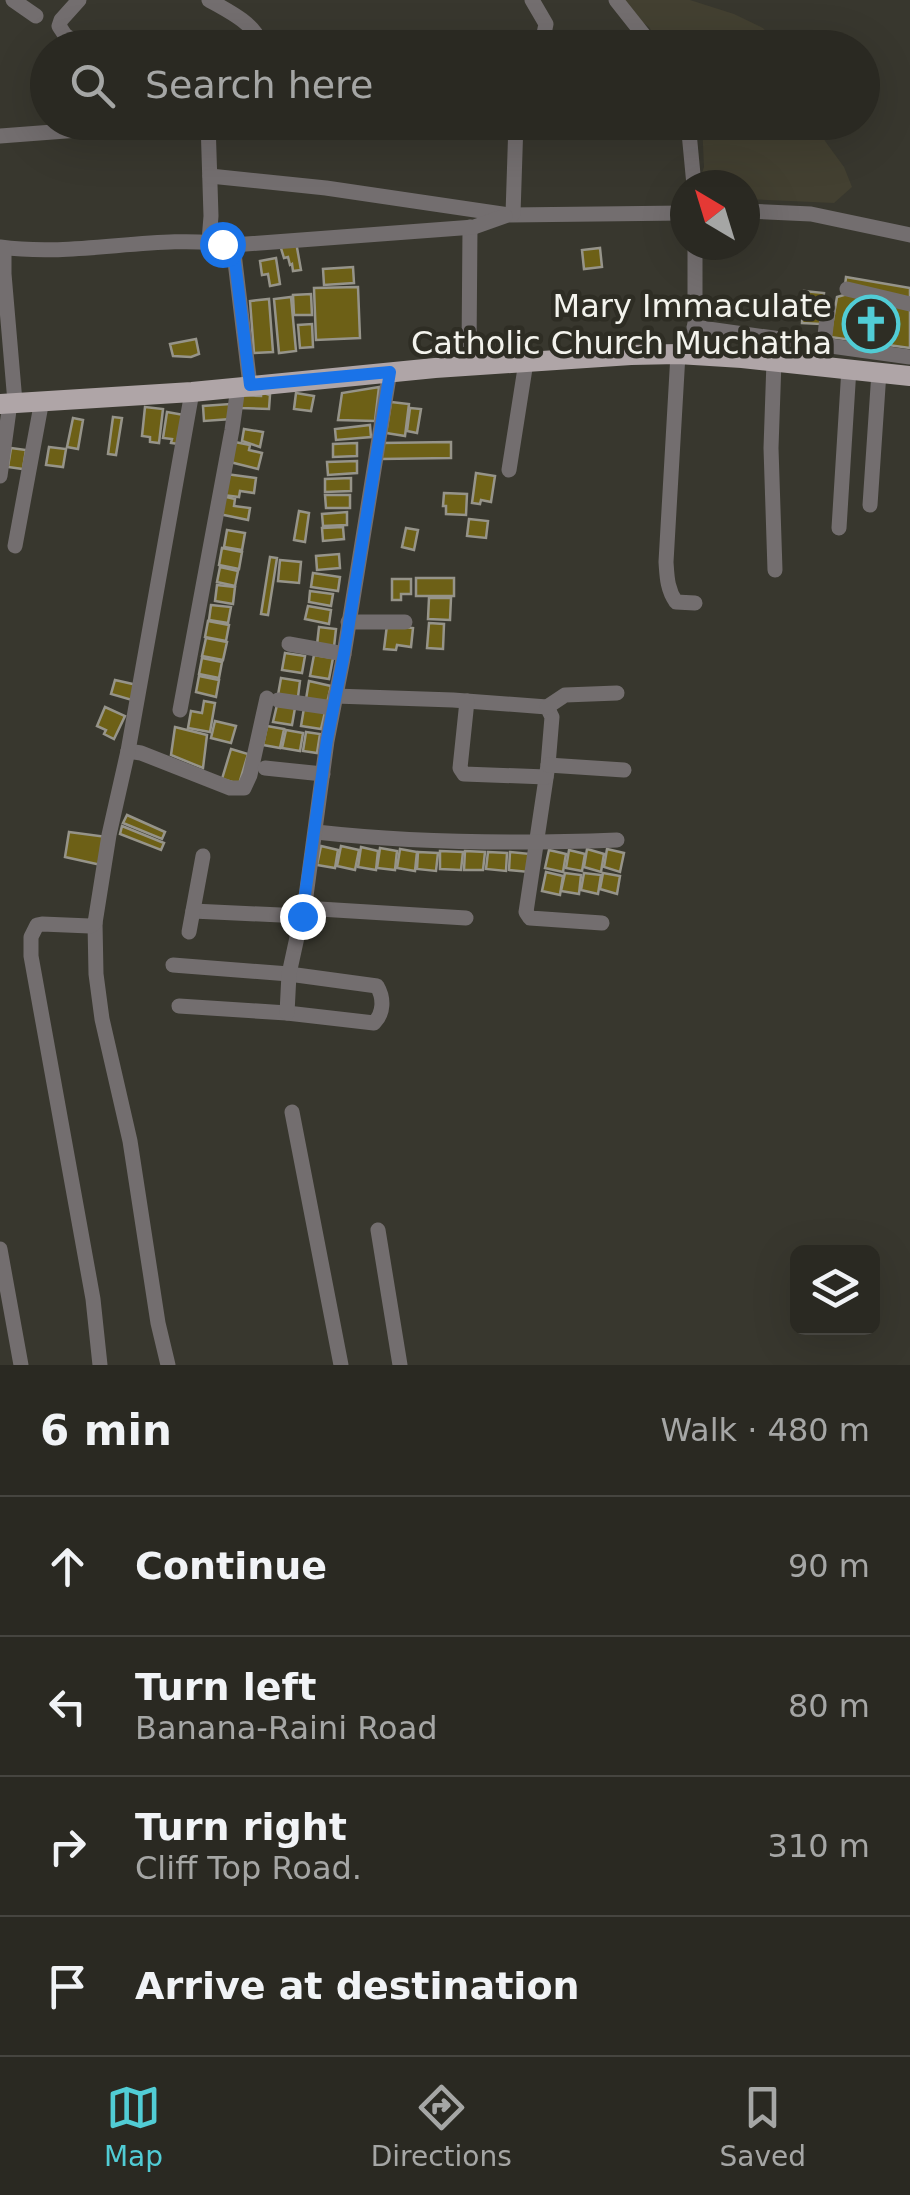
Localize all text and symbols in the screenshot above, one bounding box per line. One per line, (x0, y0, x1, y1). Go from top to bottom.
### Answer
search box (30, 30, 880, 140)
icon: search (65, 58, 120, 113)
text: Search here (145, 63, 373, 107)
north arrow (670, 170, 760, 260)
route start (200, 222, 246, 268)
place label: Mary Immaculate Catholic Church Muchatha (411, 287, 832, 362)
church icon: Mary Immaculate Catholic Church Muchatha (841, 294, 901, 354)
route end (280, 894, 326, 940)
map controls (790, 1245, 880, 1335)
button: layers (790, 1245, 880, 1335)
text: 6 min (40, 1406, 172, 1455)
text: Walk · 480 m (660, 1411, 870, 1449)
icon: ahead (40, 1539, 95, 1594)
text: Continue (135, 1544, 327, 1588)
text: 90 m (788, 1547, 870, 1585)
text: Turn left (135, 1665, 316, 1709)
icon: left (40, 1679, 95, 1734)
text: 80 m (788, 1687, 870, 1725)
text: Banana-Raini Road (135, 1709, 438, 1747)
text: Turn right (135, 1805, 347, 1849)
icon: right (40, 1819, 95, 1874)
text: 310 m (768, 1827, 870, 1865)
text: Cliff Top Road. (135, 1849, 362, 1887)
icon: arrive (40, 1959, 95, 2014)
text: Arrive at destination (135, 1964, 580, 2008)
tab: Map (104, 2080, 163, 2173)
tab: Directions (371, 2080, 512, 2173)
tab: Saved (720, 2080, 806, 2173)

